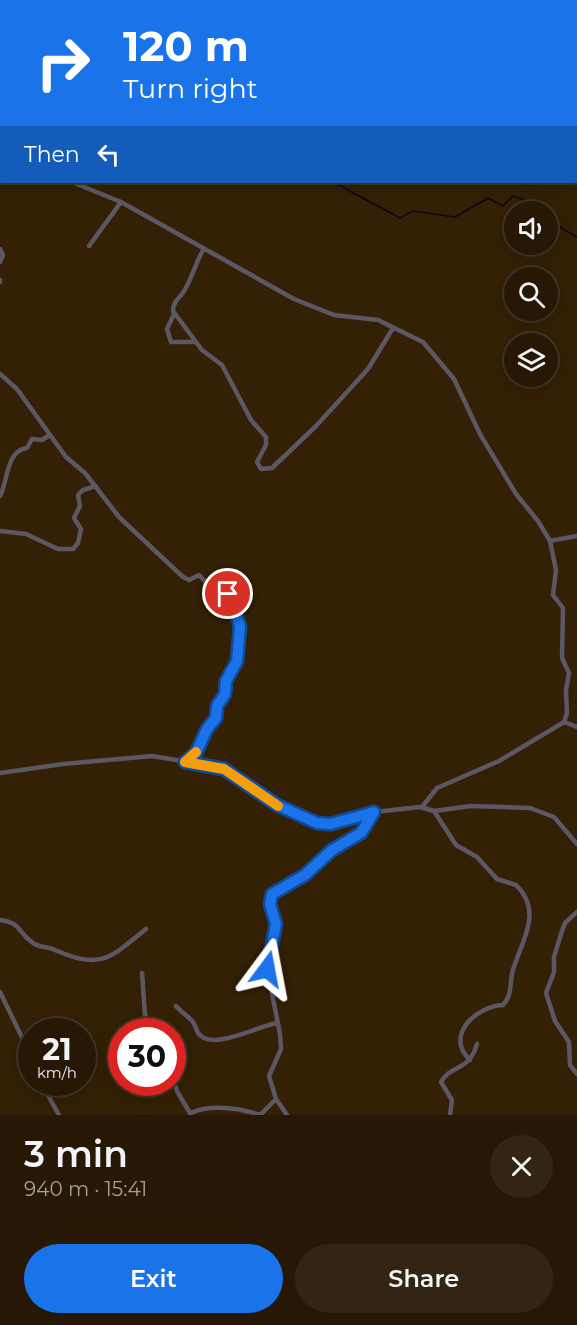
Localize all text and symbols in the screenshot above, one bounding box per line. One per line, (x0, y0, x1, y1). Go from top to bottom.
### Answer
text: 120 m (123, 20, 249, 72)
icon: right (24, 24, 102, 102)
text: Turn right (123, 72, 258, 105)
icon: left (92, 138, 125, 171)
text: Then (24, 141, 80, 168)
map controls (504, 201, 558, 387)
button: sound (504, 201, 558, 255)
button: search (504, 267, 558, 321)
button: layers (504, 333, 558, 387)
pin (202, 568, 253, 619)
icon: arrive (211, 577, 244, 610)
position arrow (235, 937, 299, 1001)
speed limit sign: 30 (108, 1018, 186, 1096)
text: 21 (42, 1031, 72, 1068)
text: km/h (37, 1063, 77, 1082)
text: 3 min (24, 1132, 128, 1176)
button: close (490, 1135, 553, 1198)
text: 940 m · 15:41 (24, 1177, 147, 1201)
button: Exit (24, 1244, 283, 1313)
button: Share (295, 1244, 553, 1313)

